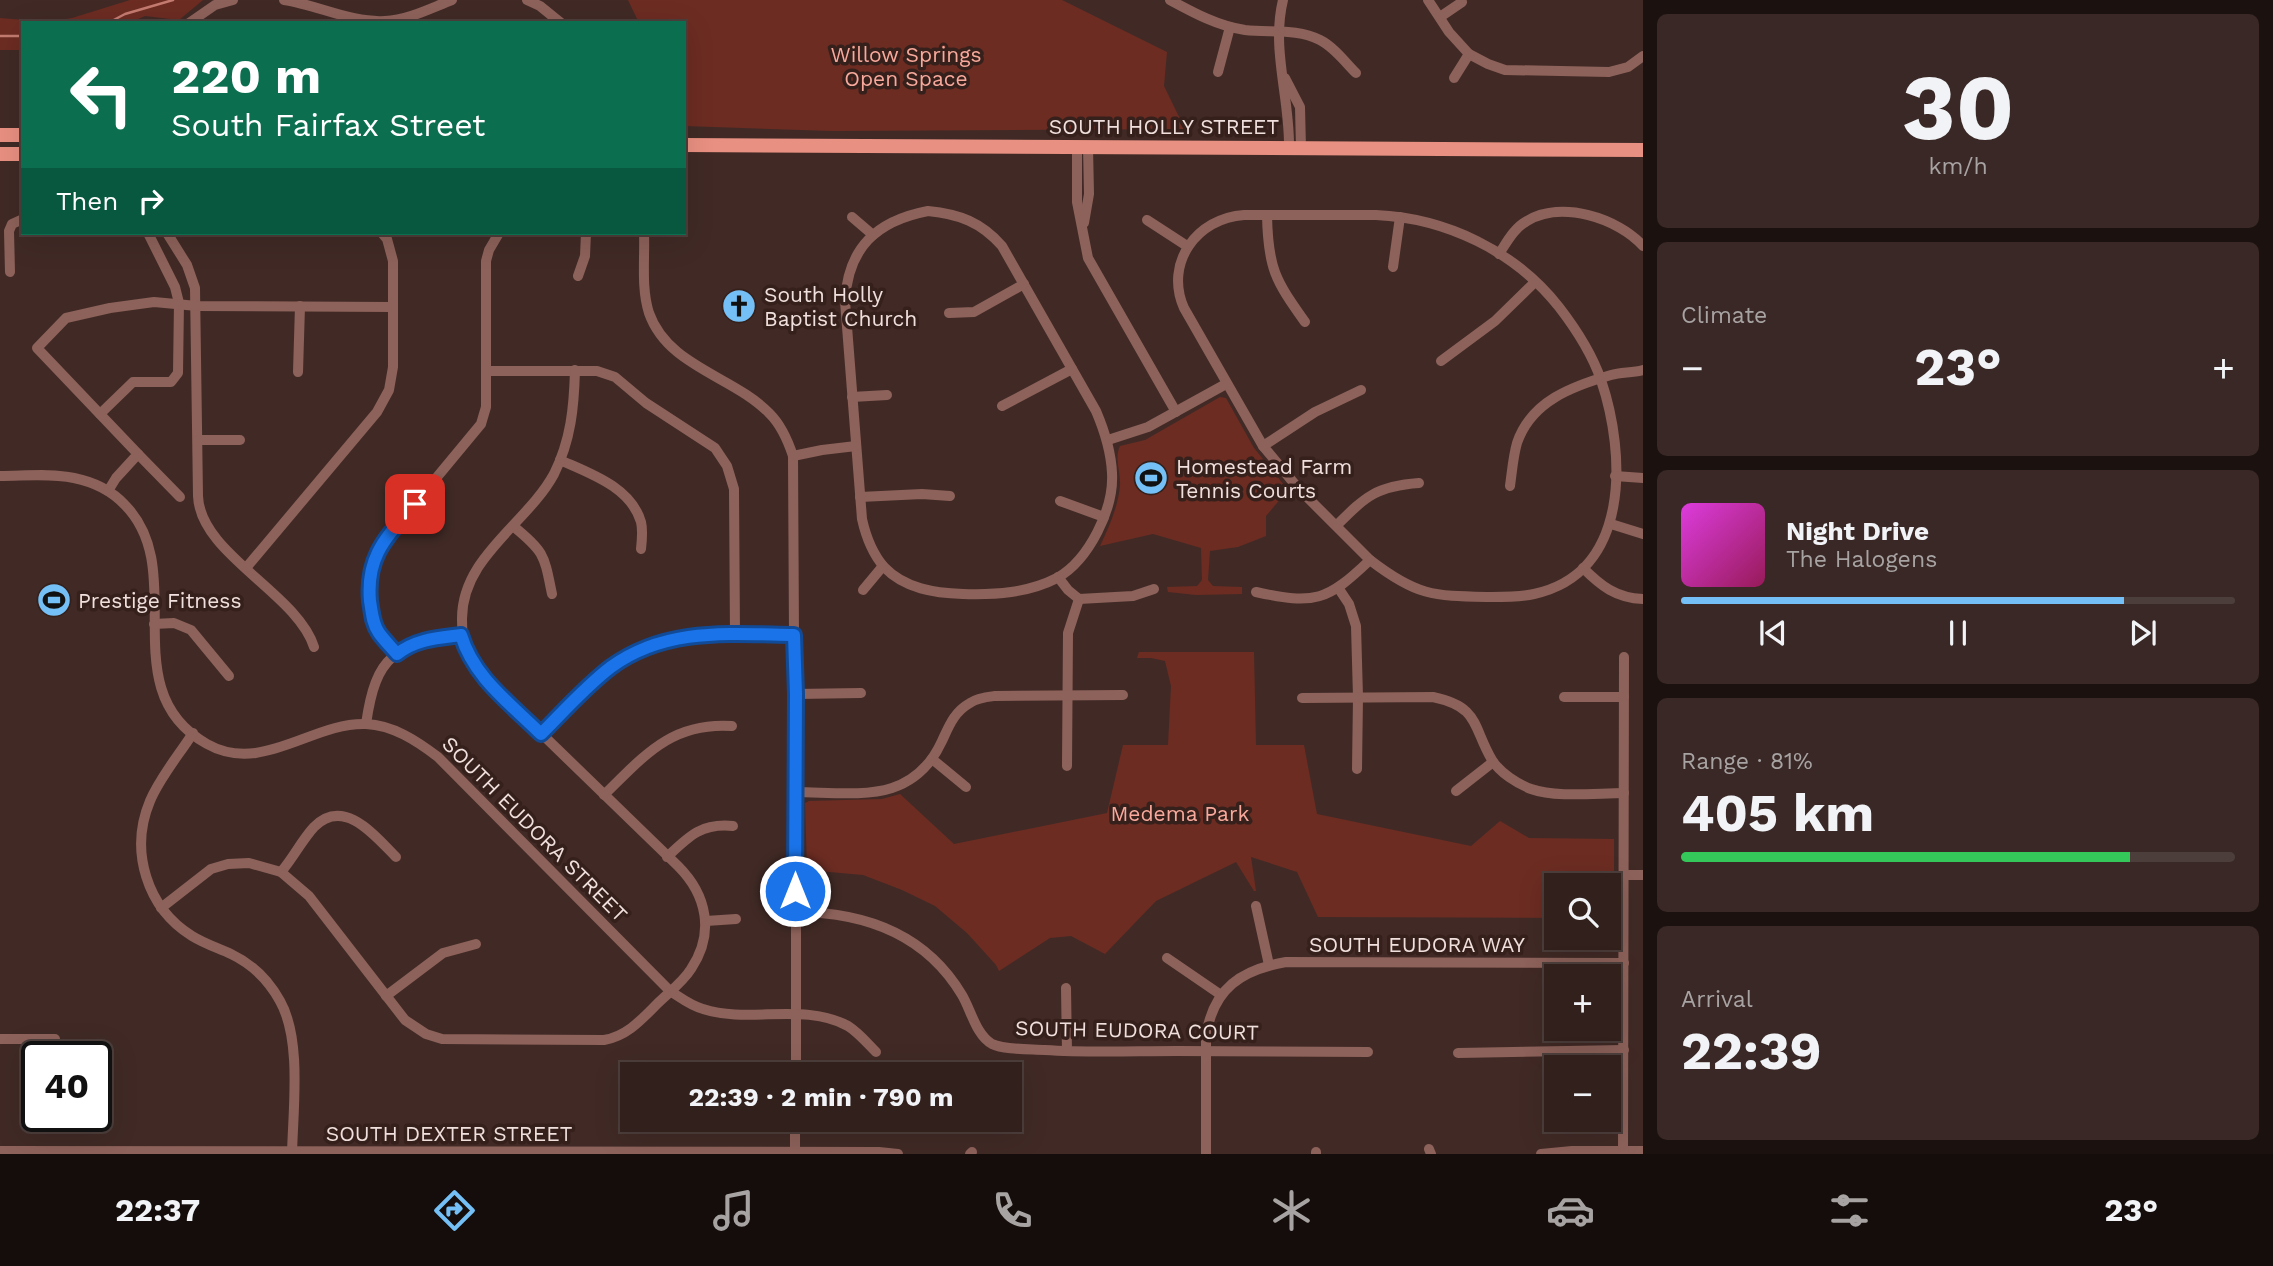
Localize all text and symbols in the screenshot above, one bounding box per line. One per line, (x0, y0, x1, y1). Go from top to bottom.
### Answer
park label: Willow Springs Open Space (830, 42, 982, 91)
text: 220 m (171, 47, 321, 105)
icon: left (56, 49, 147, 140)
text: 30 (1902, 54, 2014, 161)
text: South Fairfax Street (171, 106, 486, 144)
street label: SOUTH HOLLY STREET (1049, 114, 1279, 139)
text: km/h (1928, 153, 1988, 180)
icon: right (132, 182, 170, 220)
text: Then (56, 186, 118, 216)
place label: South Holly Baptist Church (764, 282, 917, 331)
church icon: South Holly Baptist Church (720, 287, 758, 325)
text: Climate (1681, 302, 1767, 329)
text: 23° (1914, 337, 2002, 398)
text: − (1681, 346, 1704, 390)
text: + (2212, 346, 2235, 390)
place label: Homestead Farm Tennis Courts (1176, 454, 1352, 503)
sports icon: Homestead Farm Tennis Courts (1132, 459, 1170, 497)
pin (385, 474, 445, 534)
icon: arrive (396, 485, 434, 523)
text: Night Drive (1786, 516, 1929, 546)
text: The Halogens (1786, 546, 1937, 573)
sports icon: Prestige Fitness (35, 581, 73, 619)
place label: Prestige Fitness (78, 588, 242, 613)
icon: previous (1754, 614, 1792, 652)
icon: pause (1939, 614, 1977, 652)
icon: next (2124, 614, 2162, 652)
street label: SOUTH EUDORA STREET (437, 731, 633, 927)
text: Range · 81% (1681, 748, 1813, 775)
text: 405 km (1681, 783, 1874, 844)
park label: Medema Park (1111, 801, 1250, 826)
position arrow (758, 854, 832, 928)
map controls (1544, 873, 1621, 1132)
button: search (1544, 873, 1621, 950)
street label: SOUTH EUDORA WAY (1309, 932, 1525, 957)
button: + (1544, 964, 1621, 1041)
text: Arrival (1681, 986, 1753, 1013)
street label: SOUTH EUDORA COURT (1015, 1015, 1259, 1045)
text: 22:39 (1681, 1021, 1822, 1082)
speed limit sign: 40 (21, 1041, 112, 1132)
button: − (1544, 1055, 1621, 1132)
text: 22:39 · 2 min · 790 m (688, 1082, 954, 1112)
street label: SOUTH DEXTER STREET (326, 1121, 573, 1146)
icon: directions (430, 1186, 479, 1235)
icon: music (709, 1186, 758, 1235)
icon: phone (988, 1186, 1037, 1235)
icon: climate (1267, 1186, 1316, 1235)
icon: car (1546, 1186, 1595, 1235)
icon: filters (1825, 1186, 1874, 1235)
text: 22:37 (115, 1191, 200, 1229)
text: 23° (2104, 1191, 2158, 1229)

